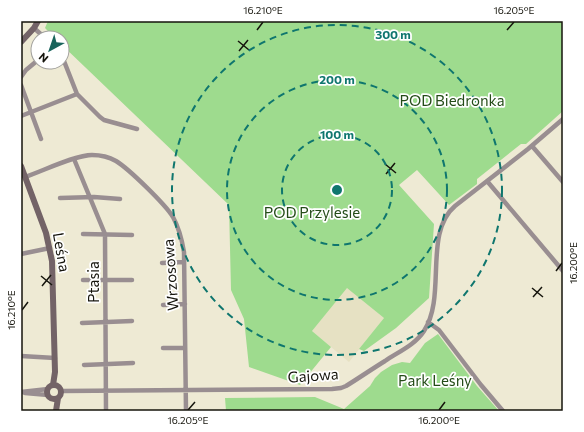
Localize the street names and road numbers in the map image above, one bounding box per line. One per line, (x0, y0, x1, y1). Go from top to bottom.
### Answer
street label: Leśna (50, 231, 74, 273)
street label: Wrzosowa (159, 238, 181, 312)
street label: Ptasia (84, 261, 102, 303)
street label: Gajowa (287, 364, 339, 386)

